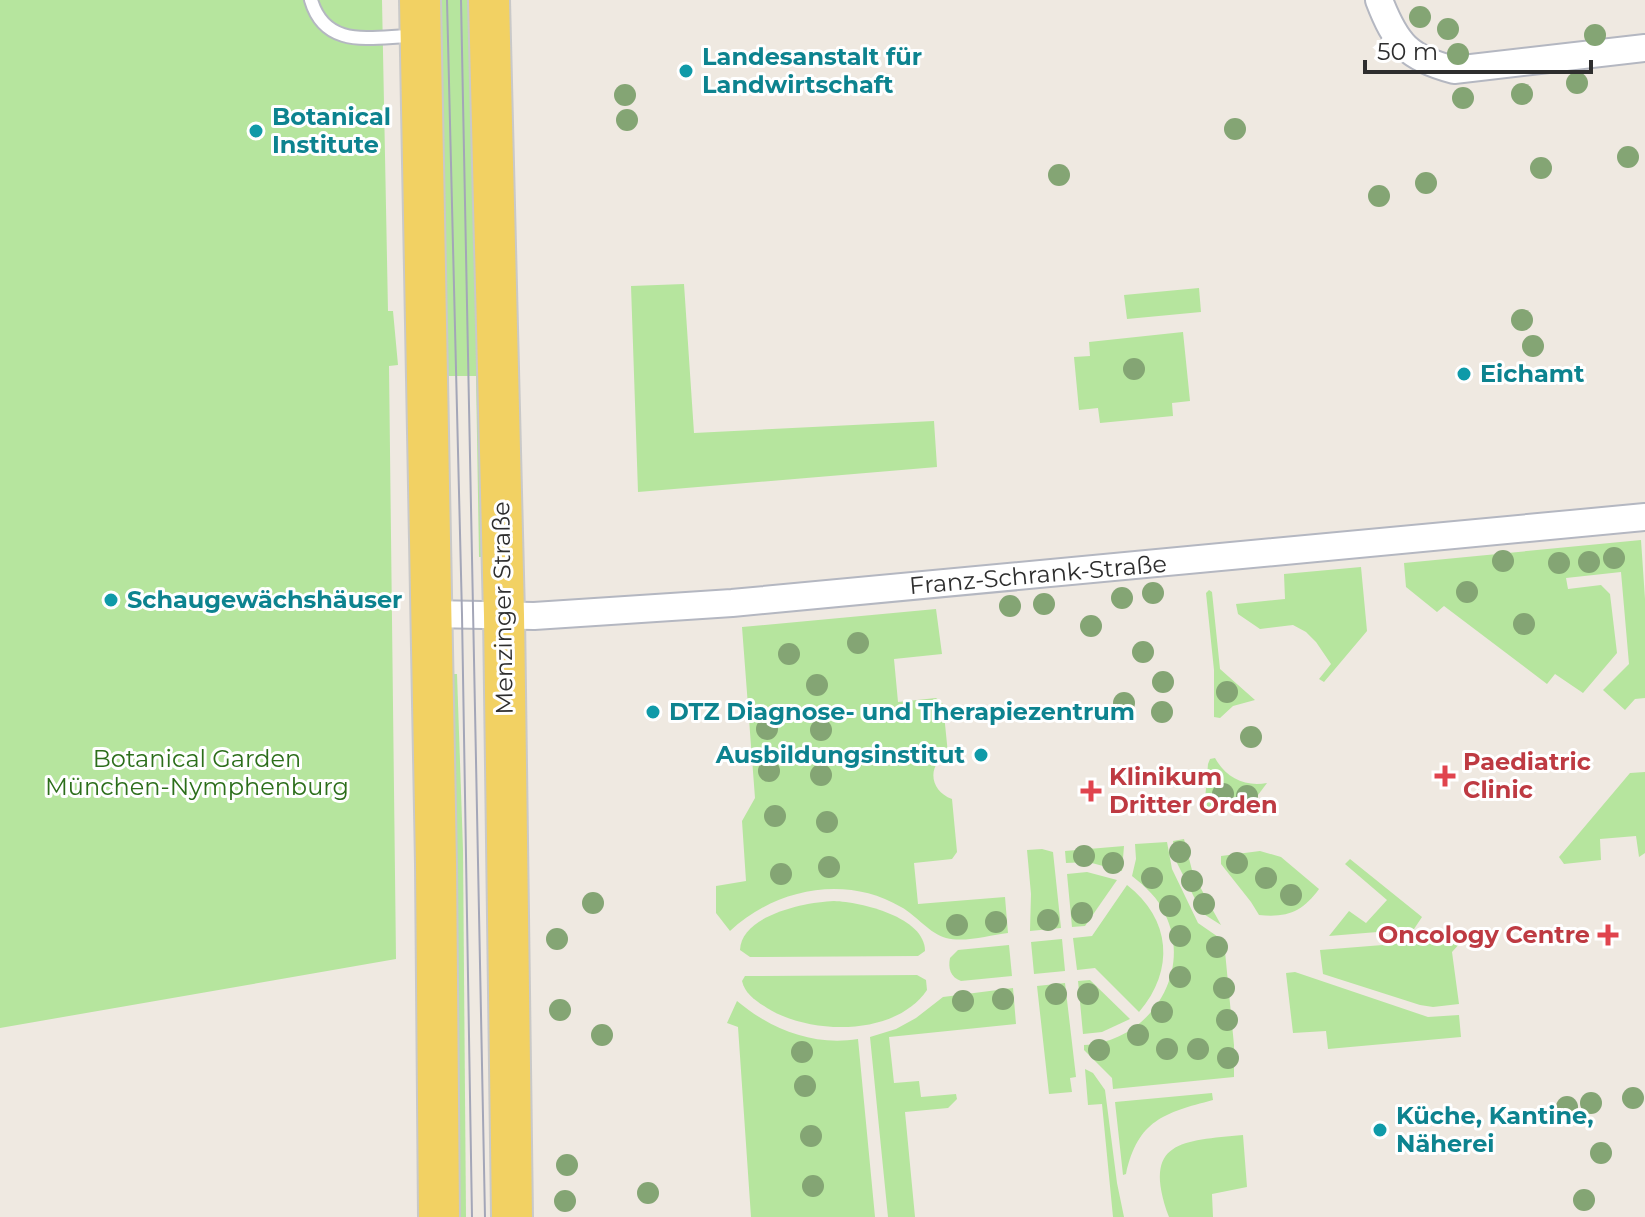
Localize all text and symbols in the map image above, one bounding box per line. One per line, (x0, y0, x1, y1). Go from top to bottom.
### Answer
scale bar (1365, 24, 1591, 74)
text: 50 m (1377, 37, 1438, 66)
place label: Landesanstalt für Landwirtschaft (702, 42, 922, 99)
marker: Landesanstalt für Landwirtschaft (677, 62, 695, 80)
place label: Botanical Institute (272, 102, 391, 159)
marker: Botanical Institute (247, 122, 265, 140)
place label: Eichamt (1480, 359, 1585, 388)
marker: Eichamt (1455, 365, 1473, 383)
street label: Menzinger Straße (486, 501, 519, 715)
street label: Franz-Schrank-Straße (908, 549, 1168, 600)
place label: Schaugewächshäuser (127, 585, 402, 614)
marker: Schaugewächshäuser (102, 591, 120, 609)
place label: DTZ Diagnose- und Therapiezentrum (669, 697, 1135, 726)
marker: DTZ Diagnose- und Therapiezentrum (644, 703, 662, 721)
place label: Ausbildungsinstitut (715, 740, 966, 769)
park label: Botanical Garden München-Nymphenburg (45, 744, 349, 801)
marker: Ausbildungsinstitut (972, 746, 990, 764)
place label: Paediatric Clinic (1463, 747, 1591, 804)
place label: Klinikum Dritter Orden (1109, 762, 1278, 819)
marker: Paediatric Clinic (1434, 765, 1456, 787)
marker: Klinikum Dritter Orden (1080, 780, 1102, 802)
place label: Oncology Centre (1378, 920, 1590, 949)
marker: Oncology Centre (1597, 924, 1619, 946)
place label: Küche, Kantine, Näherei (1396, 1101, 1594, 1158)
marker: Küche, Kantine, Näherei (1371, 1121, 1389, 1139)

